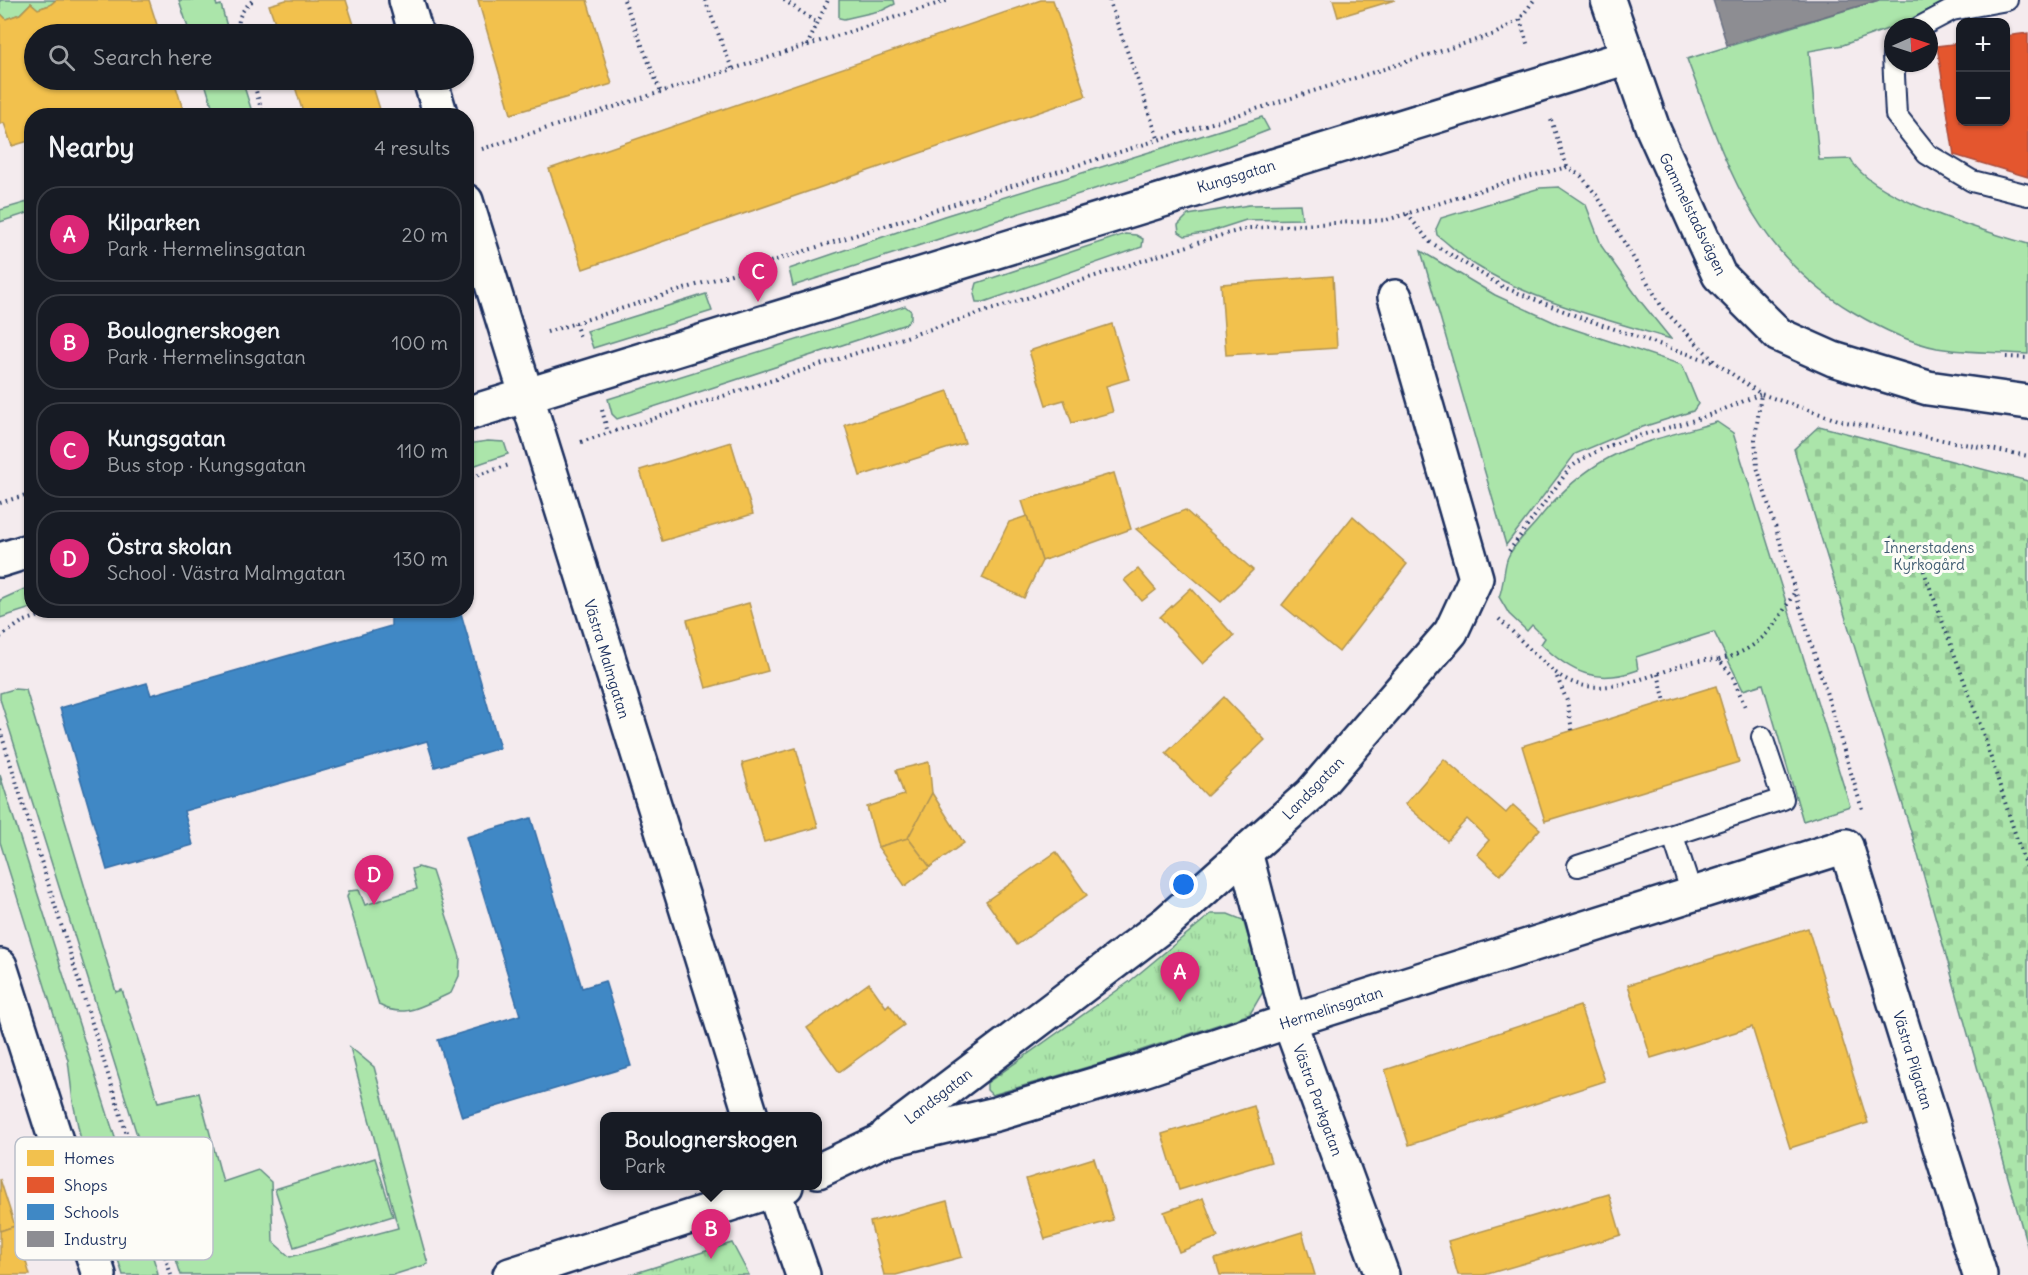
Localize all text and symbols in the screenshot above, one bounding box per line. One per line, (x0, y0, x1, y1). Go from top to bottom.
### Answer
north arrow (1884, 18, 1938, 72)
map controls (1956, 18, 2010, 126)
button: + (1956, 18, 2010, 72)
search box (24, 24, 474, 90)
icon: search (45, 41, 78, 74)
text: Search here (93, 43, 212, 71)
button: − (1956, 72, 2010, 126)
text: Nearby (48, 131, 134, 164)
text: 4 results (374, 135, 450, 160)
street label: Gammelstadsvägen (1655, 150, 1731, 279)
street label: Kungsgatan (1194, 155, 1278, 197)
text: Kilparken (107, 208, 200, 236)
text: A (63, 222, 76, 247)
text: 20 m (402, 222, 448, 247)
text: Park · Hermelinsgatan (107, 236, 306, 261)
pin: C (738, 252, 777, 302)
text: Boulognerskogen (107, 316, 280, 344)
text: B (63, 330, 76, 355)
text: 100 m (391, 330, 448, 355)
text: Park · Hermelinsgatan (107, 344, 306, 369)
text: Kungsgatan (107, 424, 226, 452)
text: C (63, 438, 76, 463)
text: 110 m (397, 438, 448, 463)
text: Bus stop · Kungsgatan (107, 452, 306, 477)
text: Östra skolan (107, 532, 232, 560)
park label: Innerstadens Kyrkogård (1884, 538, 1975, 574)
text: D (62, 546, 77, 571)
text: 130 m (393, 546, 448, 571)
text: School · Västra Malmgatan (107, 560, 346, 585)
street label: Västra Malmgatan (580, 597, 634, 721)
street label: Landsgatan (1278, 752, 1348, 823)
pin: D (354, 856, 394, 905)
your location (1169, 870, 1198, 899)
pin: A (1160, 952, 1200, 1002)
street label: Hermelinsgatan (1277, 982, 1385, 1034)
street label: Västra Pilgatan (1889, 1008, 1937, 1112)
street label: Västra Parkgatan (1289, 1042, 1347, 1159)
street label: Landsgatan (901, 1064, 976, 1128)
popup (600, 1112, 822, 1190)
text: Boulognerskogen (624, 1125, 798, 1153)
legend (15, 1137, 213, 1260)
text: Homes (64, 1148, 114, 1168)
text: Park (624, 1153, 666, 1178)
text: Shops (64, 1175, 108, 1195)
text: Schools (64, 1202, 119, 1222)
pin: B (692, 1210, 730, 1259)
text: Industry (64, 1229, 127, 1249)

